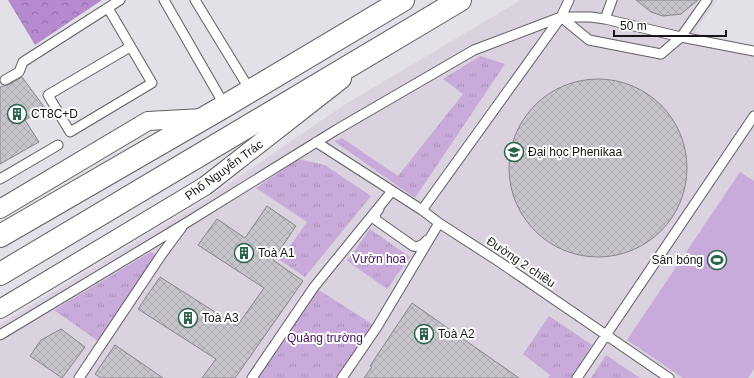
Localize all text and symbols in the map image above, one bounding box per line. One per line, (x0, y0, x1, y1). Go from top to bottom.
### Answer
scale bar (614, 12, 726, 38)
text: 50 m (620, 19, 647, 33)
building icon: CT8C+D (6, 103, 28, 125)
place label: CT8C+D (31, 107, 78, 121)
street label: Phố Nguyễn Trác (182, 136, 266, 203)
school or university icon: Đại học Phenikaa (503, 141, 525, 163)
place label: Đại học Phenikaa (528, 145, 622, 159)
street label: Đường 2 chiều (484, 234, 558, 290)
building icon: Toà A1 (233, 242, 255, 264)
place label: Toà A1 (258, 246, 295, 260)
sports icon: Sân bóng (706, 249, 728, 271)
park label: Vườn hoa (352, 252, 406, 266)
place label: Sân bóng (652, 253, 703, 267)
building icon: Toà A3 (177, 307, 199, 329)
place label: Toà A3 (202, 311, 239, 325)
building icon: Toà A2 (413, 323, 435, 345)
place label: Toà A2 (438, 327, 475, 341)
park label: Quảng trường (287, 331, 363, 345)

